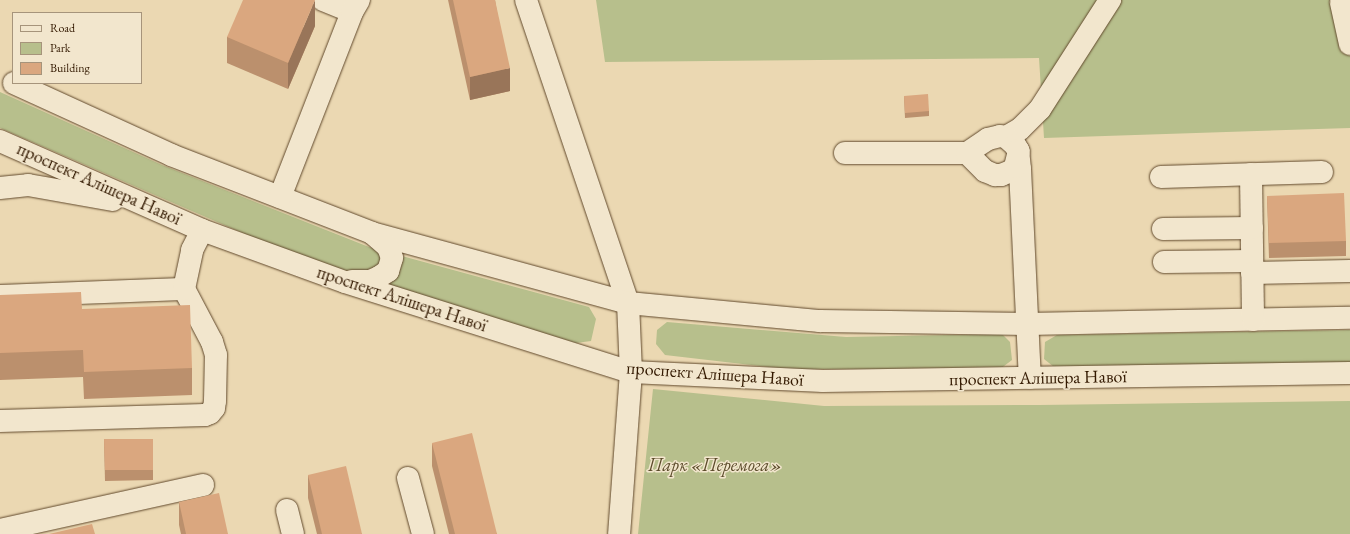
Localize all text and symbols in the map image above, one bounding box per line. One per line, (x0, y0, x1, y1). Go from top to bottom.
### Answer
legend (12, 12, 142, 84)
text: Road (50, 20, 75, 36)
text: Park (50, 40, 70, 56)
text: Building (50, 60, 90, 76)
street label: проспект Алішера Навої (14, 138, 184, 230)
street label: проспект Алішера Навої (314, 261, 490, 337)
street label: проспект Алішера Навої (626, 357, 804, 391)
street label: проспект Алішера Навої (949, 366, 1127, 390)
park label: Парк «Перемога» (648, 454, 782, 476)

